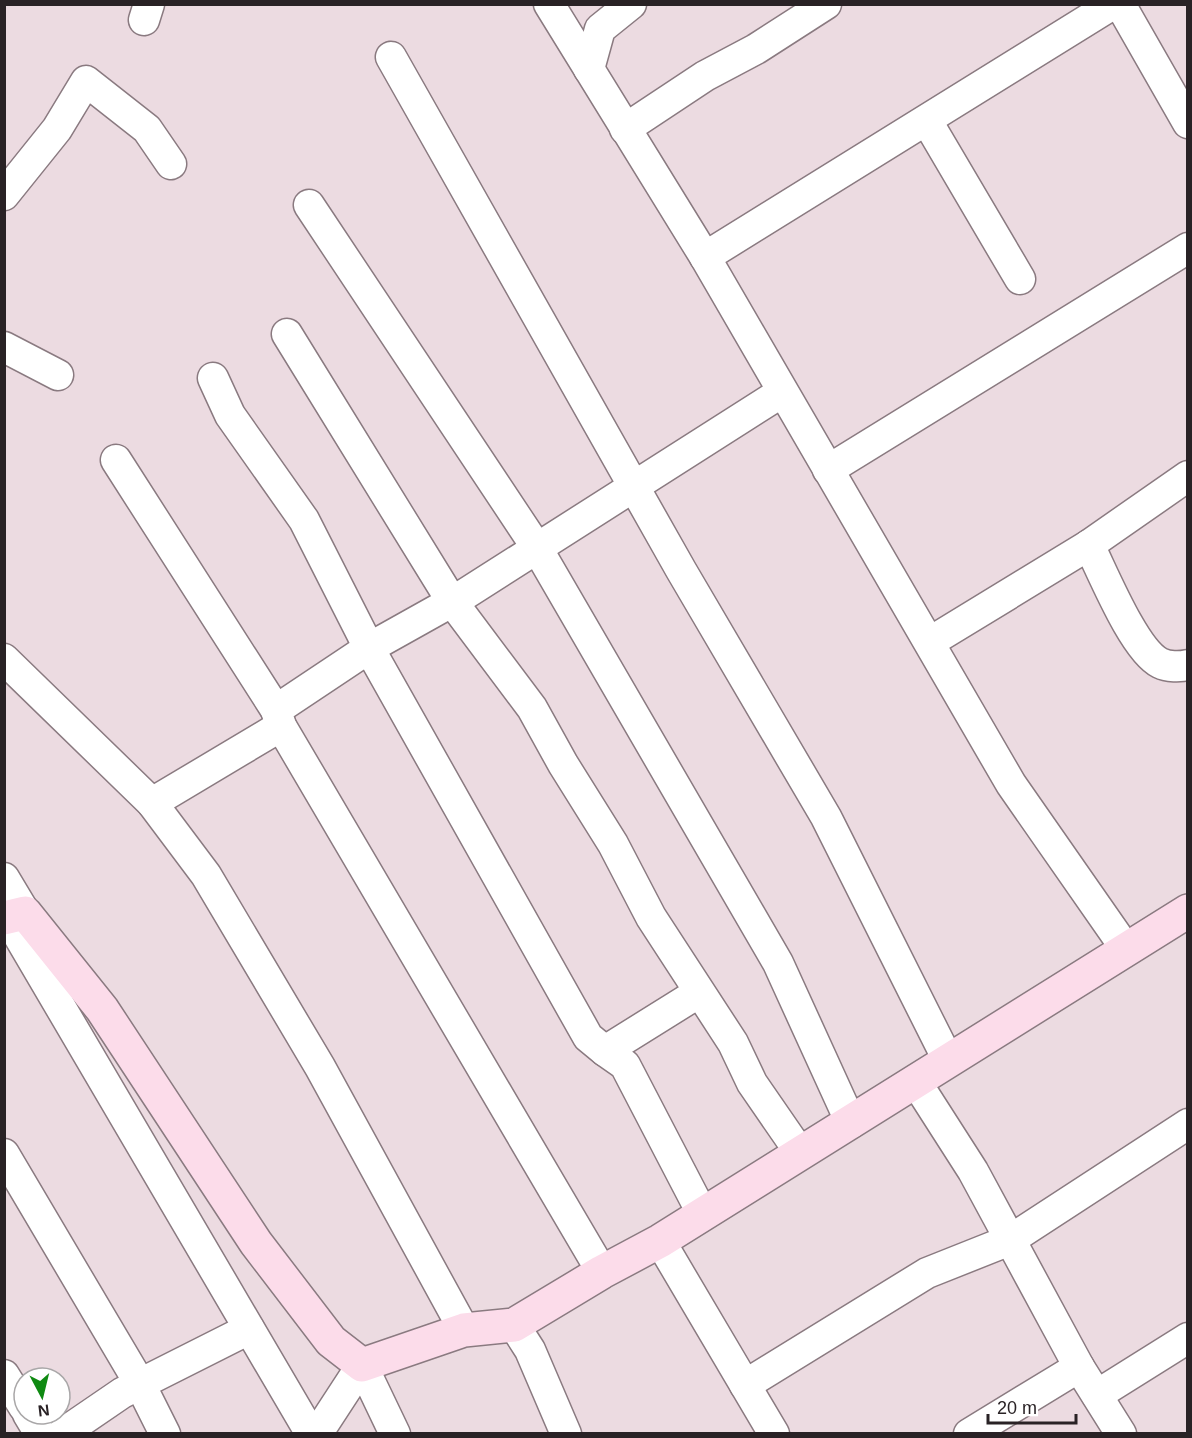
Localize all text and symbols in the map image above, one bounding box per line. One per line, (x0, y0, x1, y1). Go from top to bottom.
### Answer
north arrow (12, 1366, 72, 1426)
scale bar (988, 1387, 1076, 1425)
text: 20 m (997, 1398, 1037, 1418)
text: N (37, 1401, 51, 1420)

